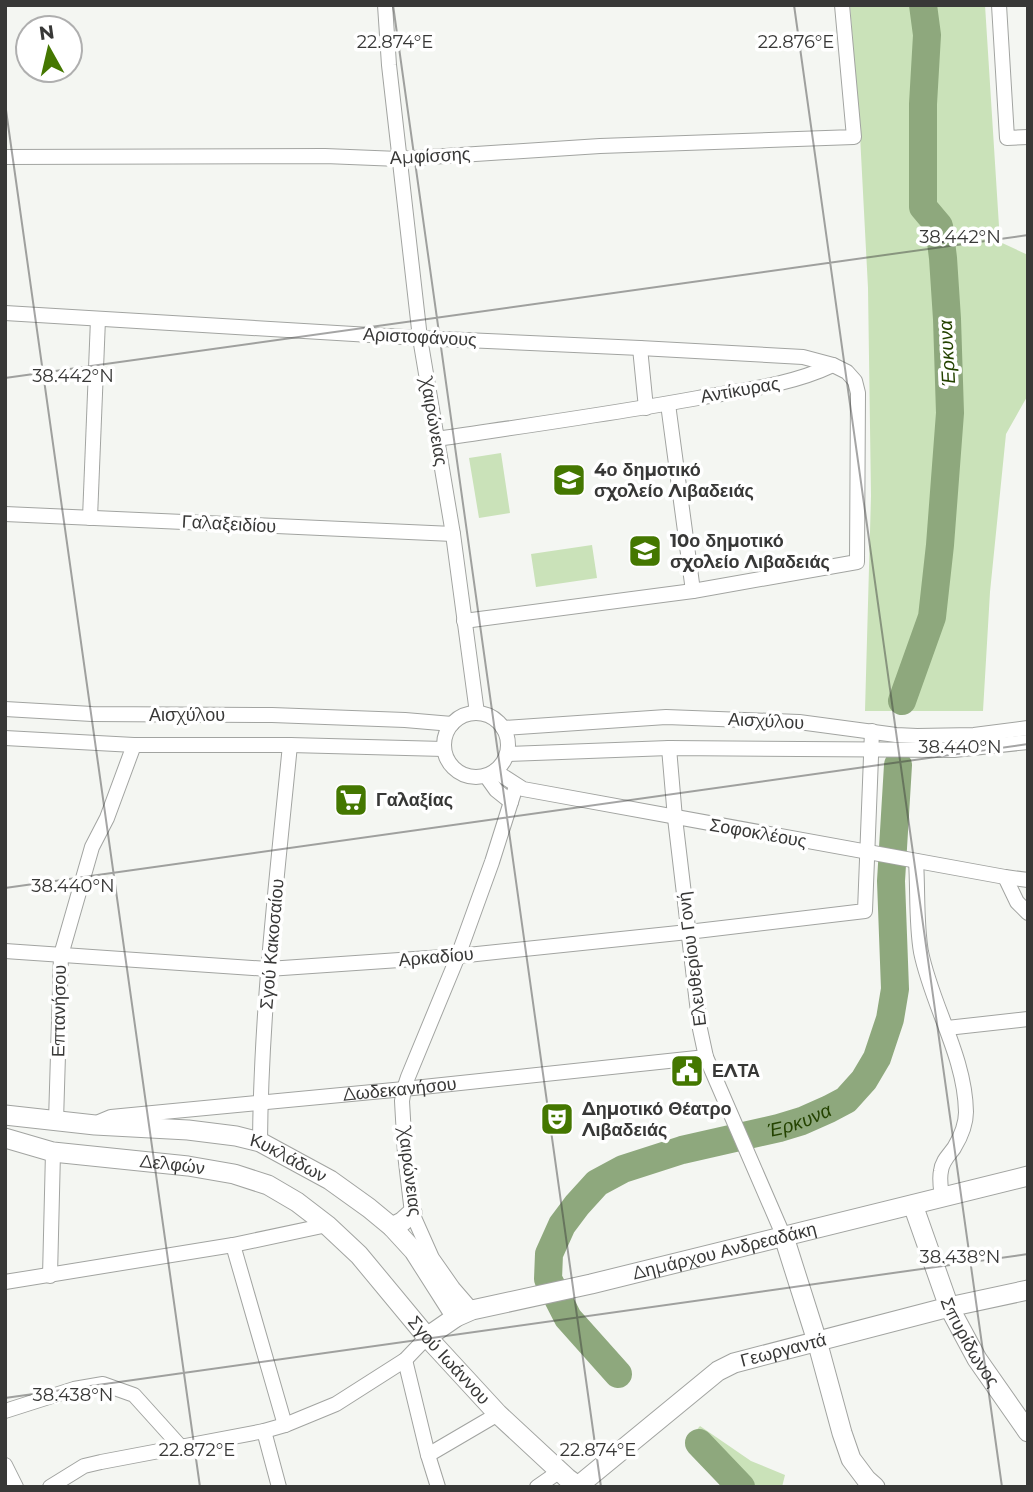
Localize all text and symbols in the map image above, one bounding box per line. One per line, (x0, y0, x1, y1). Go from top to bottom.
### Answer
north arrow (14, 14, 84, 84)
text: N (37, 20, 56, 45)
text: 22.874°E (357, 31, 433, 53)
text: 22.876°E (758, 31, 834, 53)
street label: Αμφίσσης (389, 143, 471, 169)
text: 38.442°N (919, 226, 1001, 248)
water label: Έρκυνα (934, 318, 960, 387)
street label: Αριστοφάνους (363, 323, 478, 351)
text: 38.442°N (32, 365, 114, 387)
street label: Αντίκυρας (699, 372, 782, 408)
street label: Χαιρώνειας (415, 373, 453, 468)
place label: 4ο δημοτικό σχολείο Λιβαδειάς (594, 459, 754, 502)
school or university icon: 4ο δημοτικό σχολείο Λιβαδειάς (550, 461, 588, 499)
street label: Γαλαξειδίου (181, 511, 277, 537)
place label: 10ο δημοτικό σχολείο Λιβαδειάς (670, 530, 830, 573)
school or university icon: 10ο δημοτικό σχολείο Λιβαδειάς (626, 532, 664, 570)
street label: Αισχύλου (149, 704, 225, 726)
street label: Αισχύλου (727, 708, 805, 734)
text: 38.440°N (918, 736, 1002, 758)
supermarket icon: Γαλαξίας (332, 781, 370, 819)
place label: Γαλαξίας (376, 789, 453, 811)
street label: Σοφοκλέους (708, 814, 809, 852)
text: 38.440°N (31, 875, 115, 897)
street label: Σγού Κακοσαίου (255, 878, 289, 1010)
street label: Ελευθερίου Γονή (673, 890, 711, 1028)
street label: Αρκαδίου (398, 943, 474, 971)
street label: Επτανήσου (47, 965, 71, 1057)
public building icon: ΕΛΤΑ (668, 1052, 706, 1090)
place label: ΕΛΤΑ (712, 1060, 760, 1082)
street label: Δωδεκανήσου (342, 1073, 458, 1106)
place label: Δημοτικό Θέατρο Λιβαδειάς (581, 1098, 732, 1141)
water label: Έρκυνα (765, 1098, 836, 1142)
theatre icon: Δημοτικό Θέατρο Λιβαδειάς (538, 1100, 576, 1138)
street label: Χαιρώνειας (393, 1124, 426, 1218)
street label: Κυκλάδων (248, 1129, 331, 1187)
street label: Δελφών (139, 1150, 207, 1180)
street label: Δημάρχου Ανδρεαδάκη (630, 1218, 819, 1284)
text: 38.438°N (920, 1246, 1000, 1268)
street label: Σπυρίδωνος (936, 1295, 1004, 1392)
street label: Σγού Ιωάννου (403, 1312, 495, 1409)
street label: Γεωργαντά (738, 1328, 829, 1372)
text: 38.438°N (33, 1384, 113, 1406)
text: 22.872°E (159, 1439, 235, 1461)
text: 22.874°E (560, 1439, 636, 1461)

